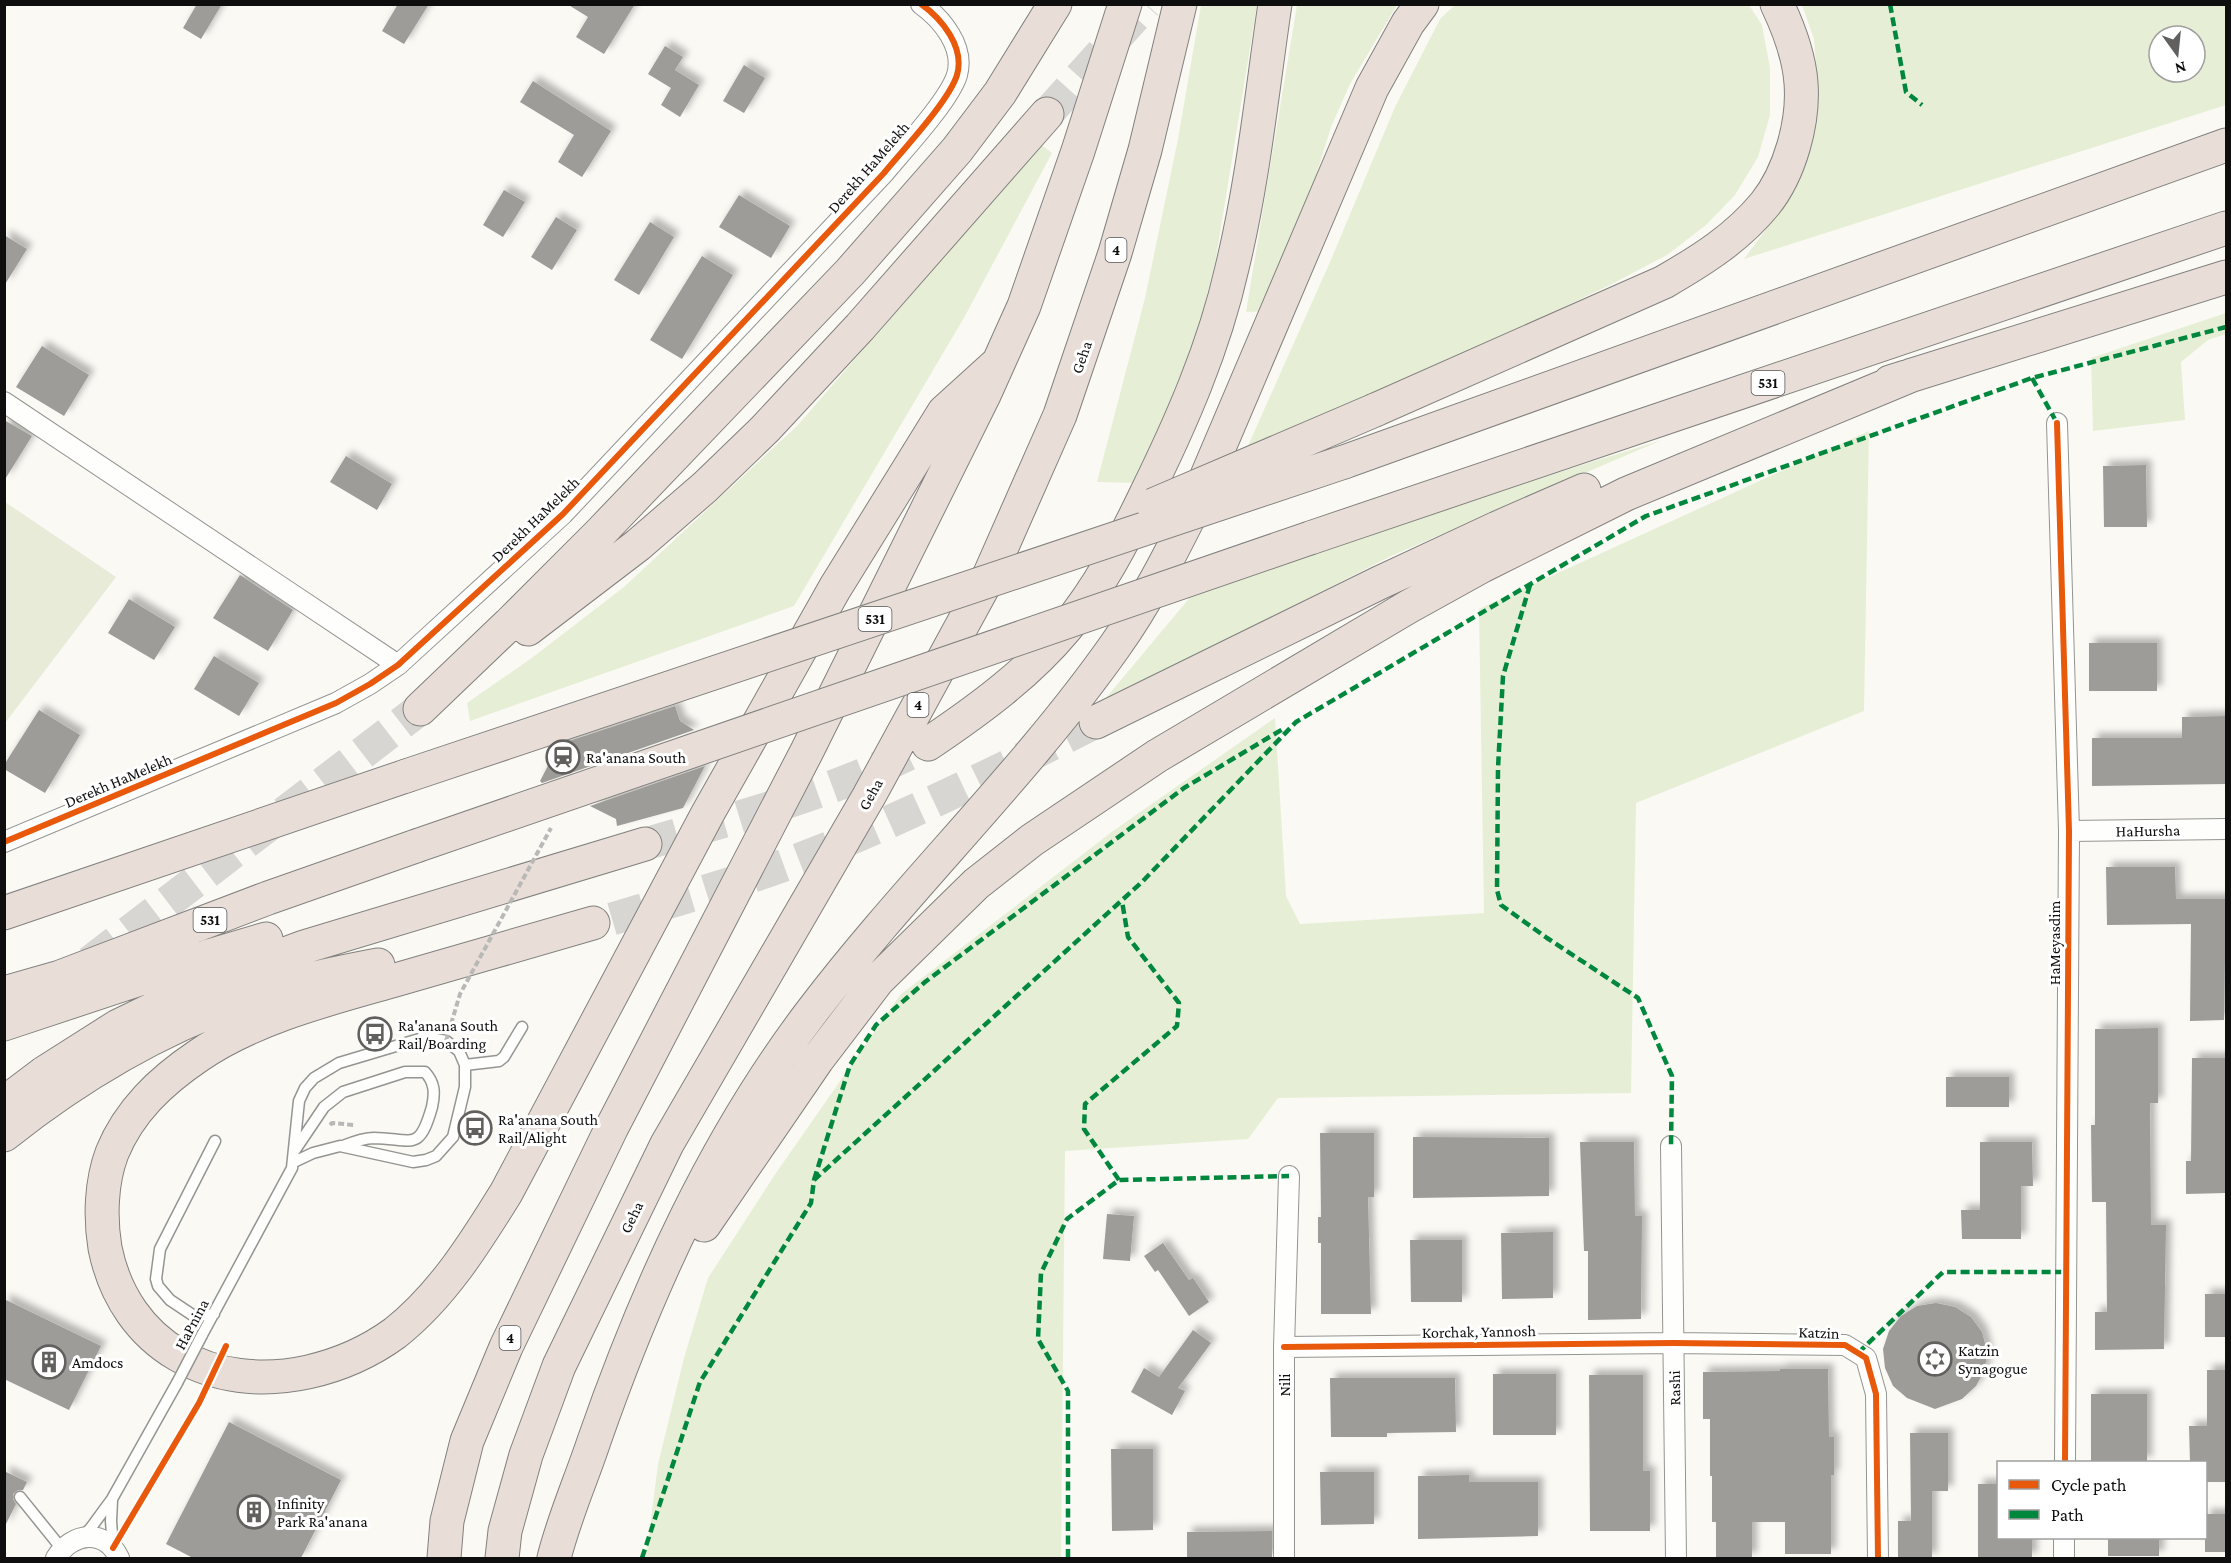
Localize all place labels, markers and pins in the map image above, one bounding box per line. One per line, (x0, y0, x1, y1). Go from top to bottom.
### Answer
station icon: Ra'anana South (545, 739, 581, 775)
place label: Ra'anana South (586, 749, 686, 766)
bus stop icon: Ra'anana South Rail/Boarding (357, 1016, 393, 1052)
place label: Ra'anana South Rail/Boarding (398, 1017, 498, 1053)
bus stop icon: Ra'anana South Rail/Alight (457, 1110, 493, 1146)
place label: Ra'anana South Rail/Alight (498, 1111, 598, 1147)
synagogue icon: Katzin Synagogue (1917, 1341, 1953, 1377)
place label: Katzin Synagogue (1958, 1342, 2028, 1378)
building icon: Amdocs (31, 1344, 67, 1380)
place label: Amdocs (72, 1354, 123, 1371)
building icon: Infinity Park Ra'anana (236, 1494, 272, 1530)
place label: Infinity Park Ra'anana (277, 1495, 368, 1530)

